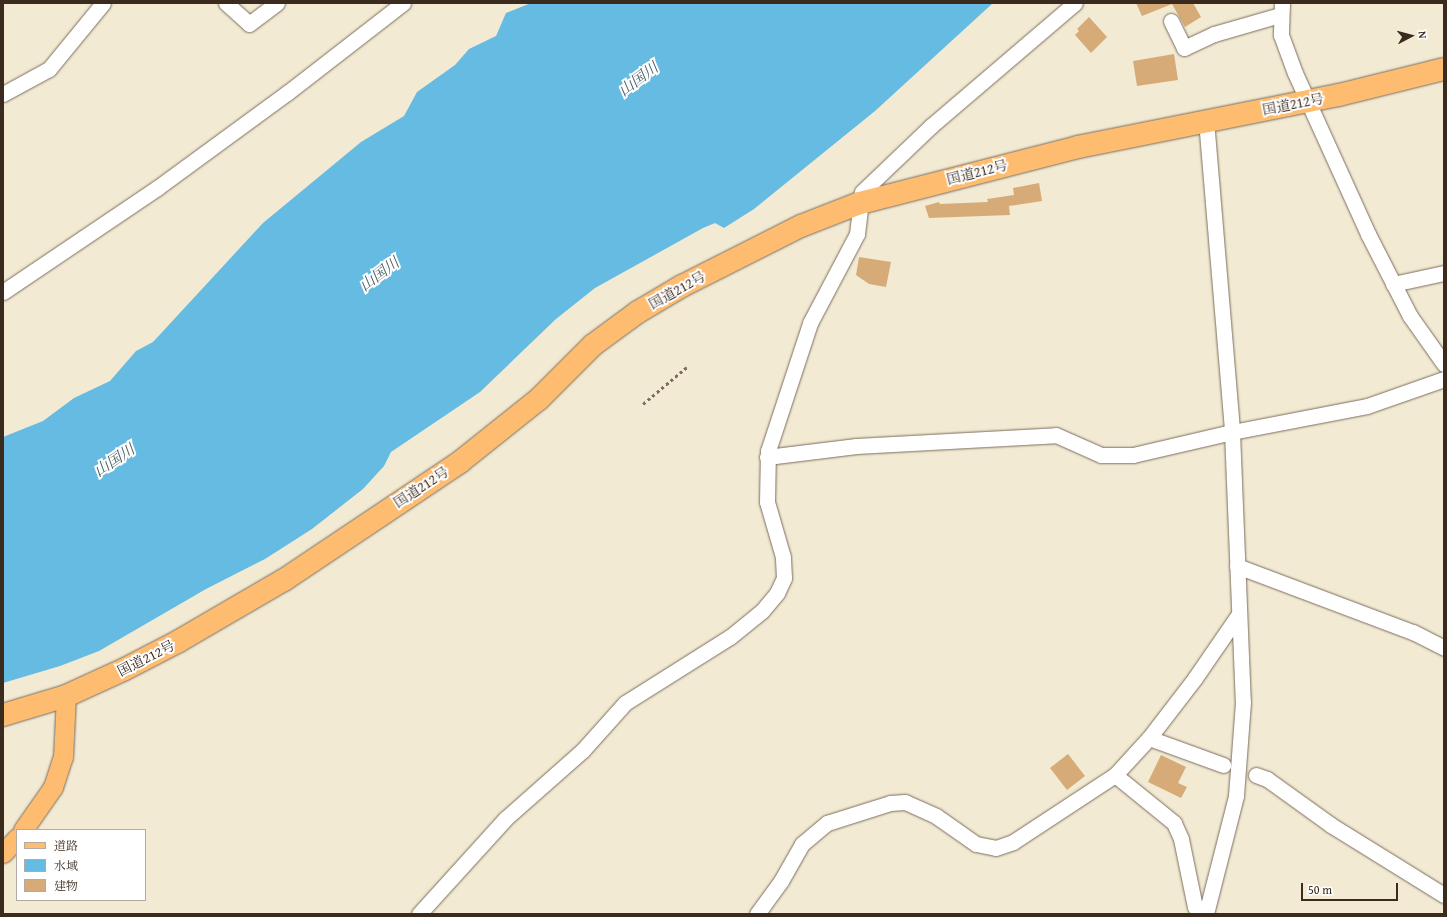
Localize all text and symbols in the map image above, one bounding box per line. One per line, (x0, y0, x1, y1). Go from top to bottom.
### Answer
north arrow (1391, 16, 1431, 56)
text: N (1415, 30, 1431, 39)
water label: 山国川 (615, 58, 661, 100)
street label: 国道212号 (1261, 90, 1325, 118)
street label: 国道212号 (945, 156, 1009, 188)
water label: 山国川 (356, 253, 402, 295)
street label: 国道212号 (646, 268, 708, 312)
water label: 山国川 (90, 440, 138, 480)
street label: 国道212号 (390, 463, 452, 511)
street label: 国道212号 (114, 636, 178, 680)
legend (16, 829, 146, 901)
text: 道路 (54, 837, 78, 854)
text: 水域 (54, 857, 78, 874)
scale bar (1303, 875, 1400, 901)
text: 建物 (54, 877, 78, 894)
text: 50 m (1308, 881, 1332, 898)

